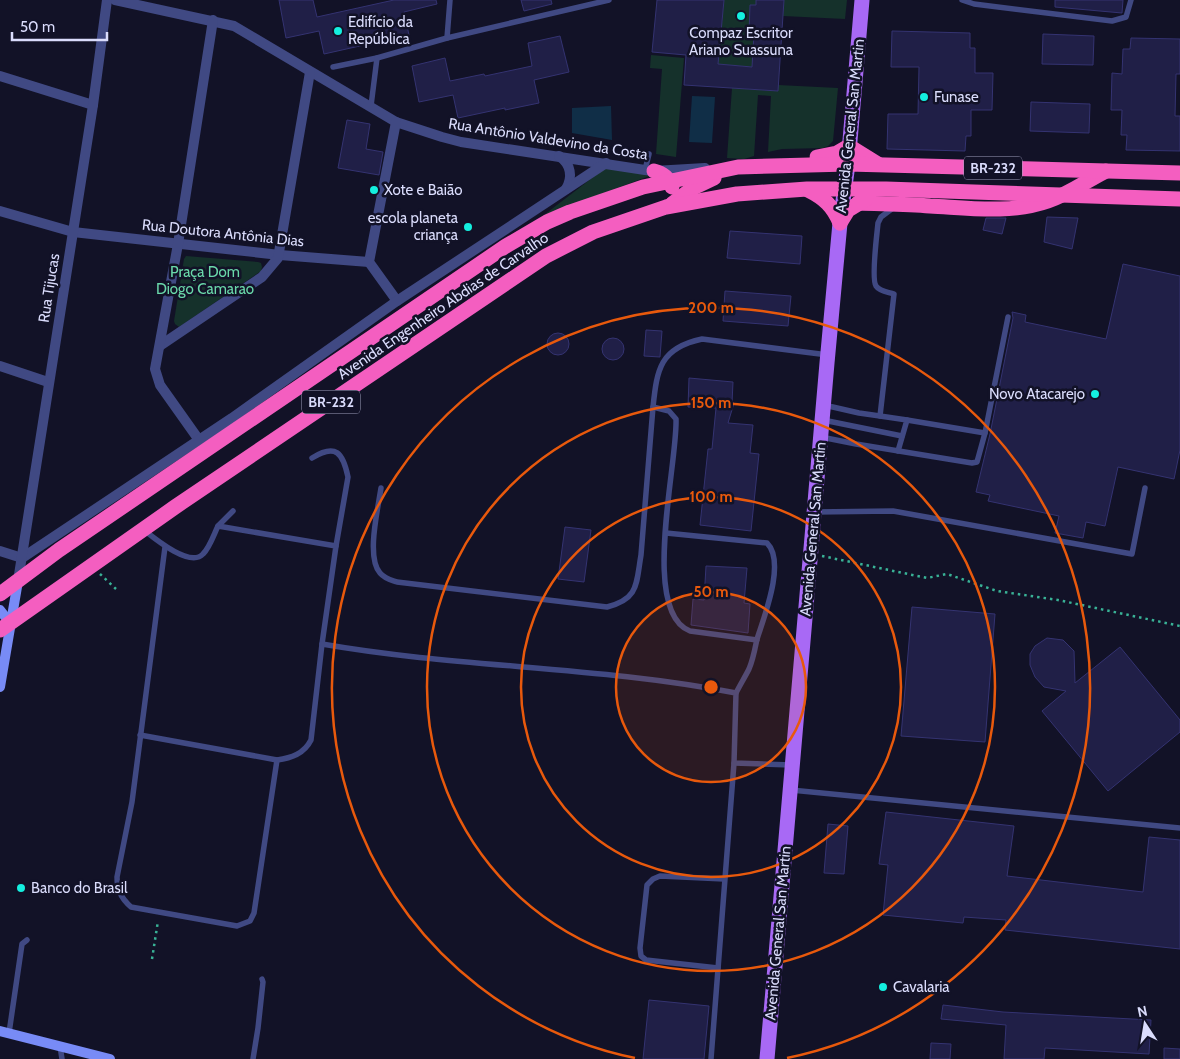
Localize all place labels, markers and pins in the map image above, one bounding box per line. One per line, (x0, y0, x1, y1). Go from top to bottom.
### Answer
marker: Compaz Escritor Ariano Suassuna (735, 10, 747, 22)
place label: Edifício da República (348, 13, 414, 48)
place label: Compaz Escritor Ariano Suassuna (689, 24, 794, 59)
marker: Edifício da República (332, 25, 344, 37)
place label: Funase (934, 88, 979, 106)
marker: Funase (918, 91, 930, 103)
place label: Xote e Baião (384, 181, 462, 199)
marker: Xote e Baião (368, 184, 380, 196)
place label: escola planeta criança (368, 209, 459, 244)
marker: escola planeta criança (462, 221, 474, 233)
place label: Novo Atacarejo (989, 385, 1085, 403)
marker: Novo Atacarejo (1089, 388, 1101, 400)
centre of rings (702, 678, 720, 696)
place label: Banco do Brasil (31, 879, 128, 897)
marker: Banco do Brasil (15, 882, 27, 894)
place label: Cavalaria (893, 978, 950, 996)
marker: Cavalaria (877, 981, 889, 993)

